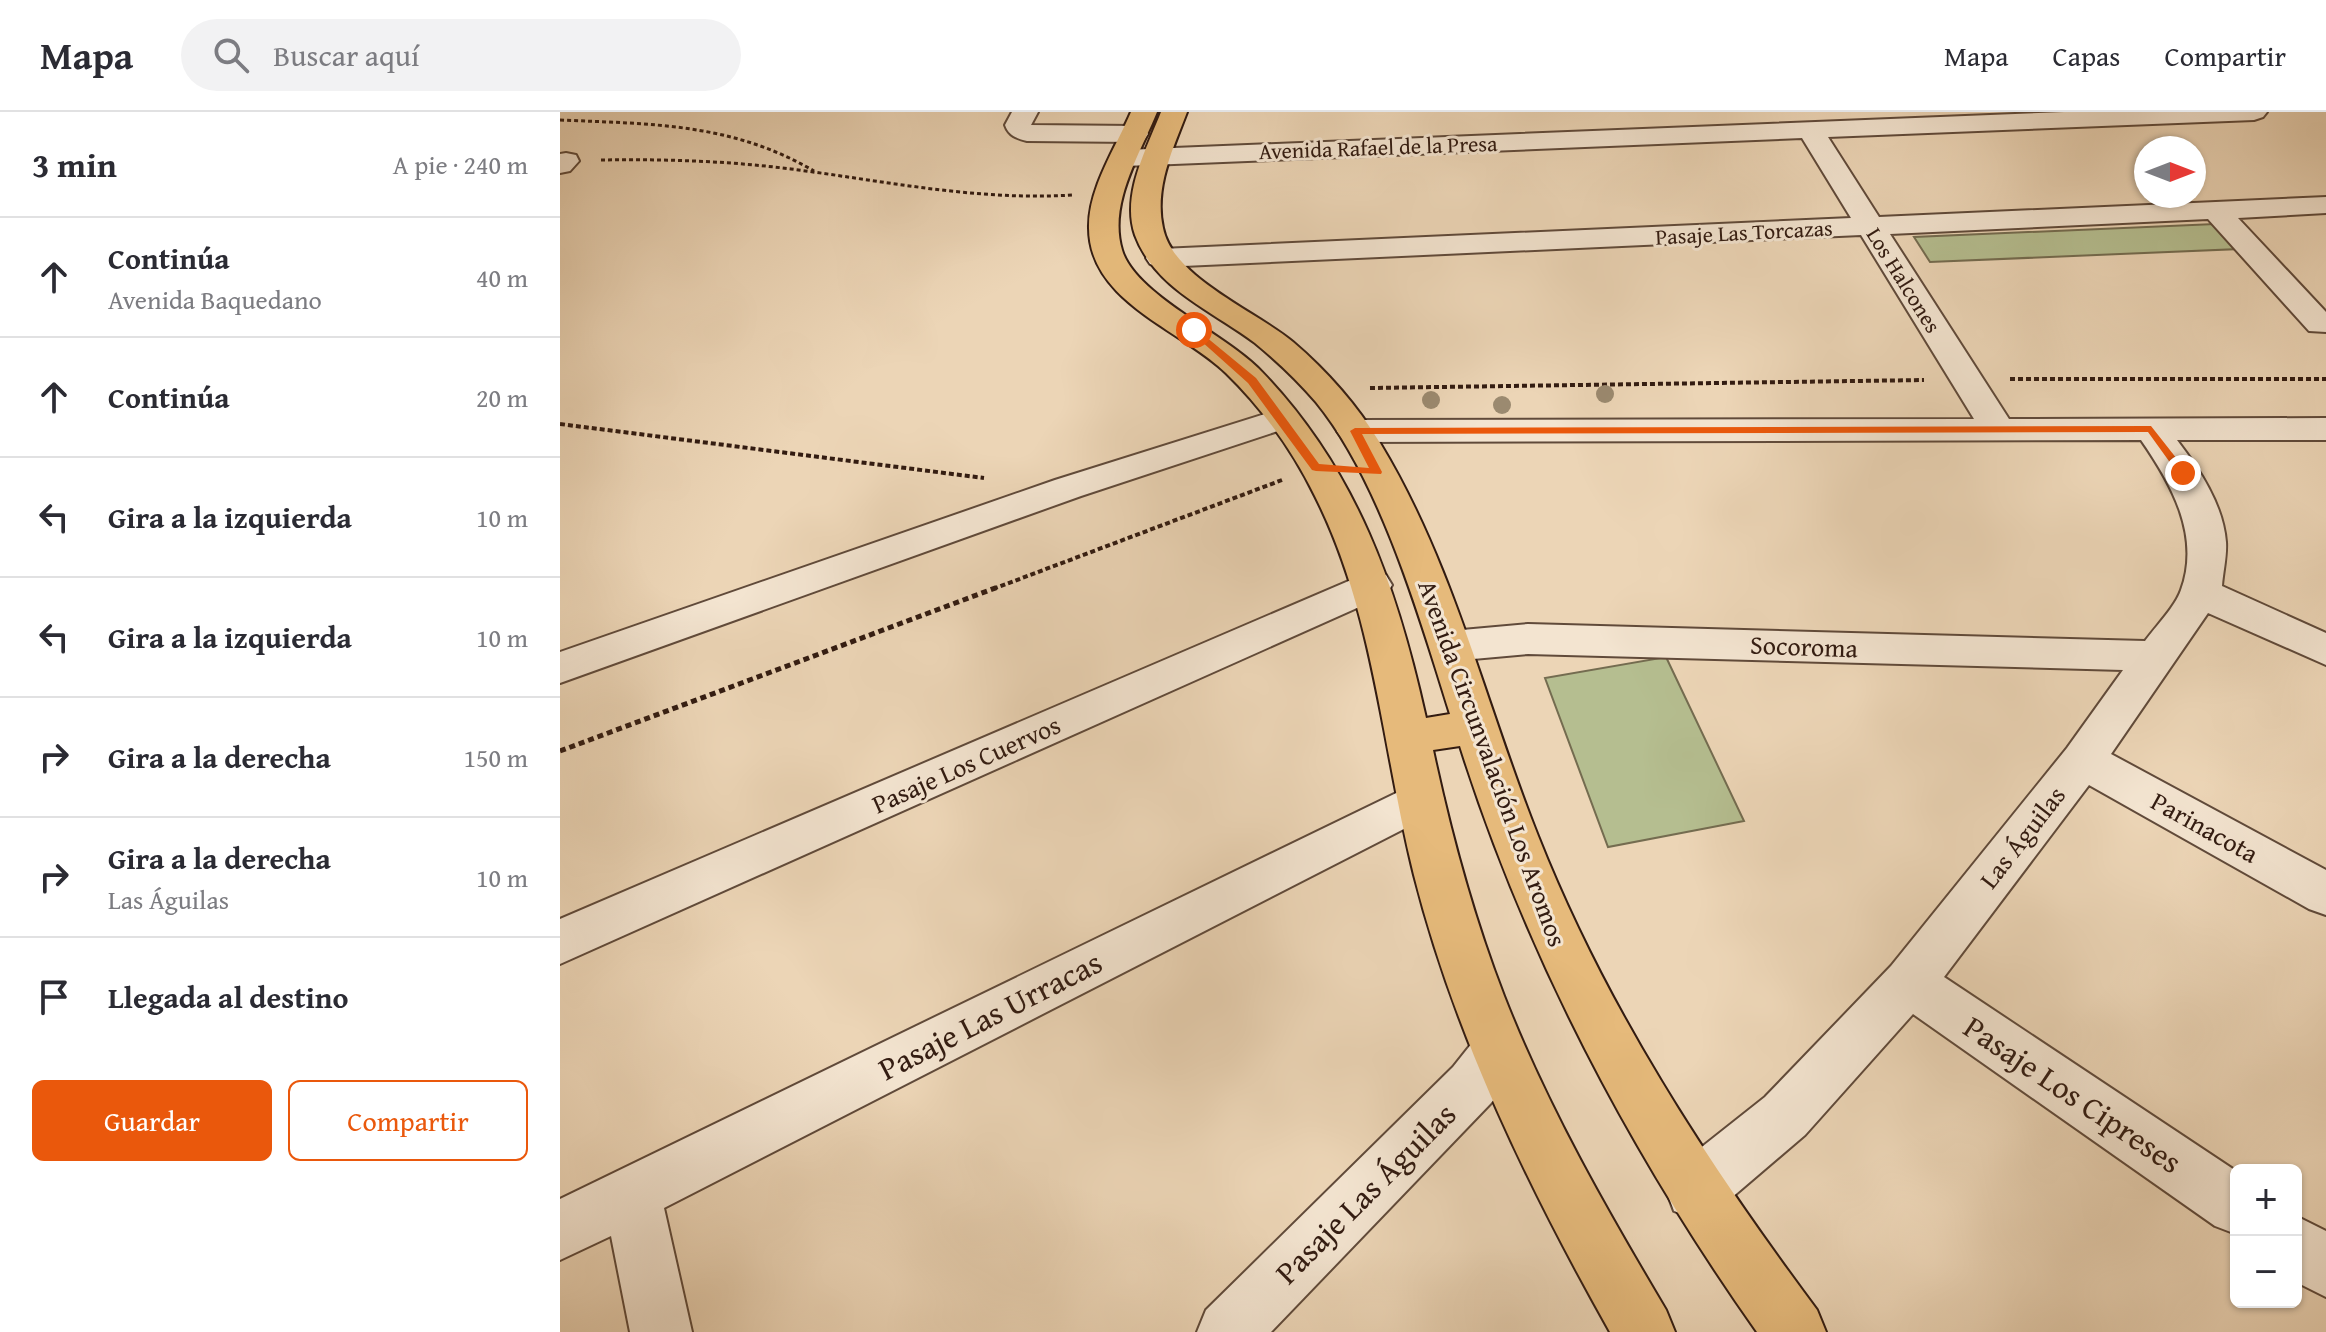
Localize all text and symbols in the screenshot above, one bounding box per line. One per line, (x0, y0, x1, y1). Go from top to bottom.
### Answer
search box (181, 19, 741, 91)
text: Mapa (40, 27, 133, 83)
icon: search (209, 33, 253, 77)
text: Buscar aquí (273, 33, 420, 77)
text: Mapa (1944, 35, 2009, 76)
text: Capas (2053, 35, 2120, 76)
text: Compartir (2164, 35, 2286, 76)
street label: Avenida Rafael de la Presa (1258, 127, 1498, 167)
north arrow (2134, 136, 2206, 208)
text: 3 min (32, 140, 117, 189)
text: A pie · 240 m (393, 145, 528, 184)
street label: Pasaje Las Torcazas (1655, 211, 1833, 253)
street label: Los Halcones (1859, 221, 1949, 339)
text: Continúa (108, 236, 230, 280)
icon: ahead (32, 255, 76, 299)
text: 40 m (476, 258, 528, 297)
text: Avenida Baquedano (108, 280, 322, 319)
route start (1176, 312, 1212, 348)
icon: ahead (32, 375, 76, 419)
text: Continúa (108, 375, 230, 419)
text: 20 m (476, 378, 528, 417)
route end (2165, 455, 2201, 491)
icon: left (32, 495, 76, 539)
text: Gira a la izquierda (108, 495, 352, 539)
text: 10 m (476, 498, 528, 537)
street label: Avenida Circunvalación Los Aromos (1408, 574, 1578, 952)
icon: left (32, 615, 76, 659)
text: Gira a la izquierda (108, 615, 352, 659)
text: 10 m (476, 618, 528, 657)
street label: Socoroma (1749, 625, 1859, 667)
street label: Pasaje Los Cuervos (865, 705, 1067, 823)
icon: right (32, 735, 76, 779)
text: Gira a la derecha (108, 735, 331, 779)
text: 150 m (463, 738, 528, 777)
street label: Las Águilas (1969, 777, 2075, 897)
street label: Parinacota (2144, 781, 2266, 873)
text: Gira a la derecha (108, 836, 331, 880)
icon: right (32, 855, 76, 899)
text: 10 m (476, 858, 528, 897)
text: Las Águilas (108, 880, 229, 919)
street label: Pasaje Las Urracas (870, 938, 1110, 1092)
icon: arrive (32, 975, 76, 1019)
text: Llegada al destino (108, 975, 349, 1019)
street label: Pasaje Los Cipreses (1954, 1003, 2192, 1185)
button: Guardar (32, 1080, 272, 1161)
button: Compartir (288, 1080, 528, 1161)
street label: Pasaje Las Águilas (1264, 1092, 1466, 1294)
map controls (2230, 1164, 2302, 1308)
button: + (2230, 1164, 2302, 1236)
button: − (2230, 1236, 2302, 1308)

